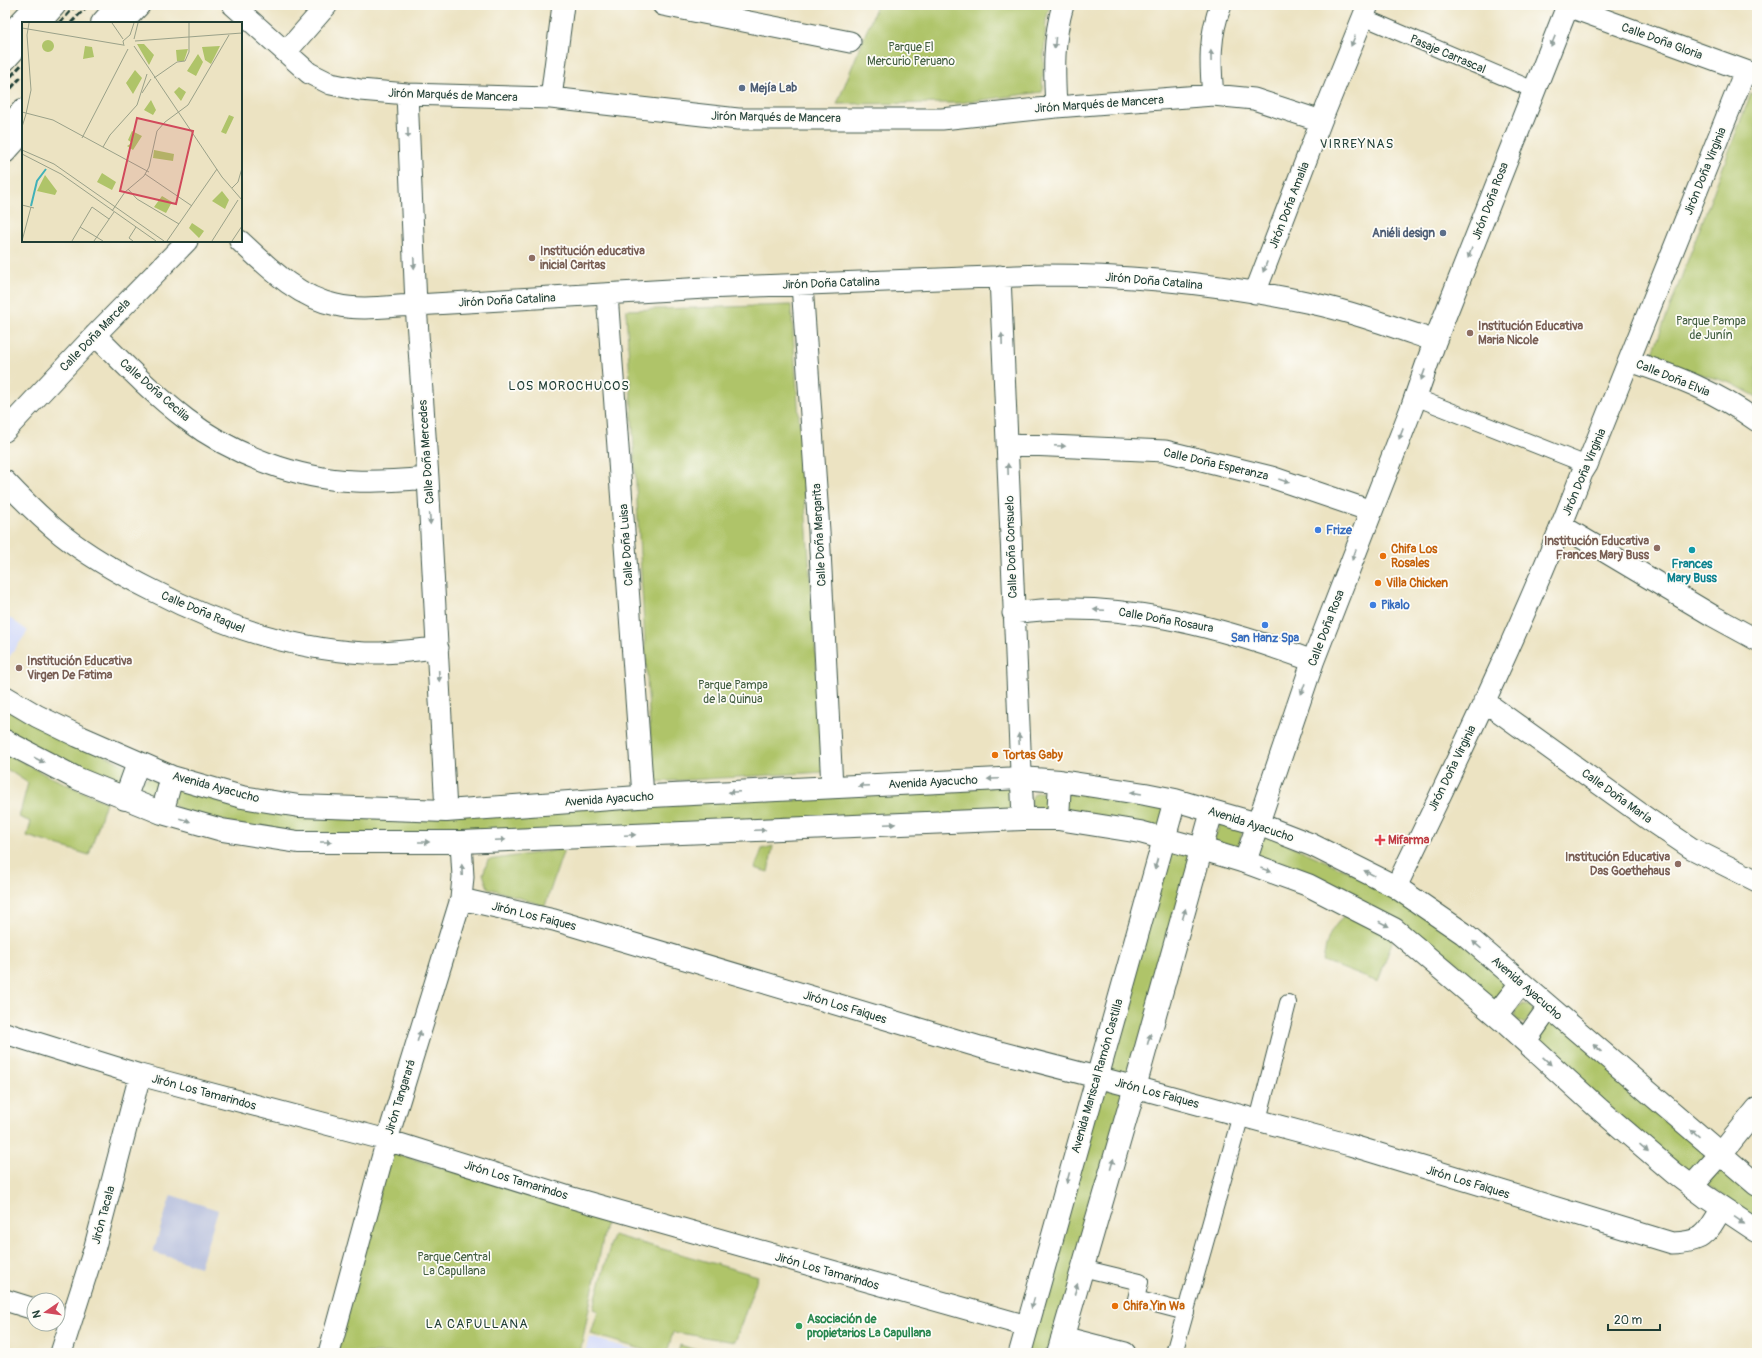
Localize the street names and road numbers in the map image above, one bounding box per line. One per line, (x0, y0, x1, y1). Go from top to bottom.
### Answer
street label: Calle Doña Gloria (1619, 20, 1705, 63)
street label: Pasaje Carrascal (1408, 32, 1488, 77)
street label: Jirón Marqués de Mancera (388, 86, 518, 105)
street label: Jirón Marqués de Mancera (1034, 92, 1165, 117)
street label: Jirón Marqués de Mancera (711, 109, 841, 126)
street label: Jirón Doña Virginia (1681, 125, 1730, 217)
street label: Jirón Doña Amalia (1266, 159, 1313, 251)
street label: Jirón Doña Rosa (1469, 160, 1512, 242)
street label: Jirón Doña Catalina (1105, 270, 1204, 293)
street label: Jirón Doña Catalina (782, 274, 880, 293)
street label: Jirón Doña Catalina (458, 290, 557, 311)
street label: Calle Doña Marcela (57, 296, 134, 375)
street label: Calle Doña Cecilia (116, 356, 193, 425)
street label: Calle Doña Elvia (1634, 357, 1712, 400)
street label: Calle Doña Mercedes (415, 399, 438, 505)
street label: Jirón Doña Virginia (1559, 426, 1610, 518)
street label: Calle Doña Esperanza (1162, 445, 1270, 484)
street label: Calle Doña Margarita (809, 483, 830, 587)
street label: Calle Doña Consuelo (1002, 495, 1021, 599)
street label: Calle Doña Luisa (616, 503, 637, 586)
street label: Calle Doña Rosa (1305, 587, 1348, 669)
street label: Calle Doña Raquel (159, 588, 247, 637)
street label: Calle Doña Rosaura (1117, 605, 1215, 636)
street label: Jirón Doña Virginia (1425, 723, 1480, 813)
street label: Calle Doña María (1578, 766, 1655, 827)
street label: Avenida Ayacucho (171, 769, 262, 806)
street label: Avenida Ayacucho (888, 773, 979, 792)
street label: Avenida Ayacucho (564, 789, 655, 810)
street label: Avenida Ayacucho (1206, 804, 1296, 846)
street label: Jirón Los Faiques (490, 899, 578, 934)
street label: Avenida Ayacucho (1488, 953, 1566, 1024)
street label: Jirón Los Faiques (801, 988, 889, 1027)
street label: Avenida Mariscal Ramón Castilla (1068, 997, 1127, 1155)
street label: Jirón Tangarará (382, 1058, 419, 1136)
street label: Jirón Los Tamarindos (150, 1071, 258, 1114)
street label: Jirón Los Faiques (1113, 1075, 1201, 1112)
street label: Jirón Los Tamarindos (462, 1158, 570, 1204)
street label: Jirón Los Faiques (1424, 1163, 1512, 1202)
street label: Jirón Tacala (89, 1184, 119, 1246)
street label: Jirón Los Tamarindos (773, 1249, 881, 1294)

